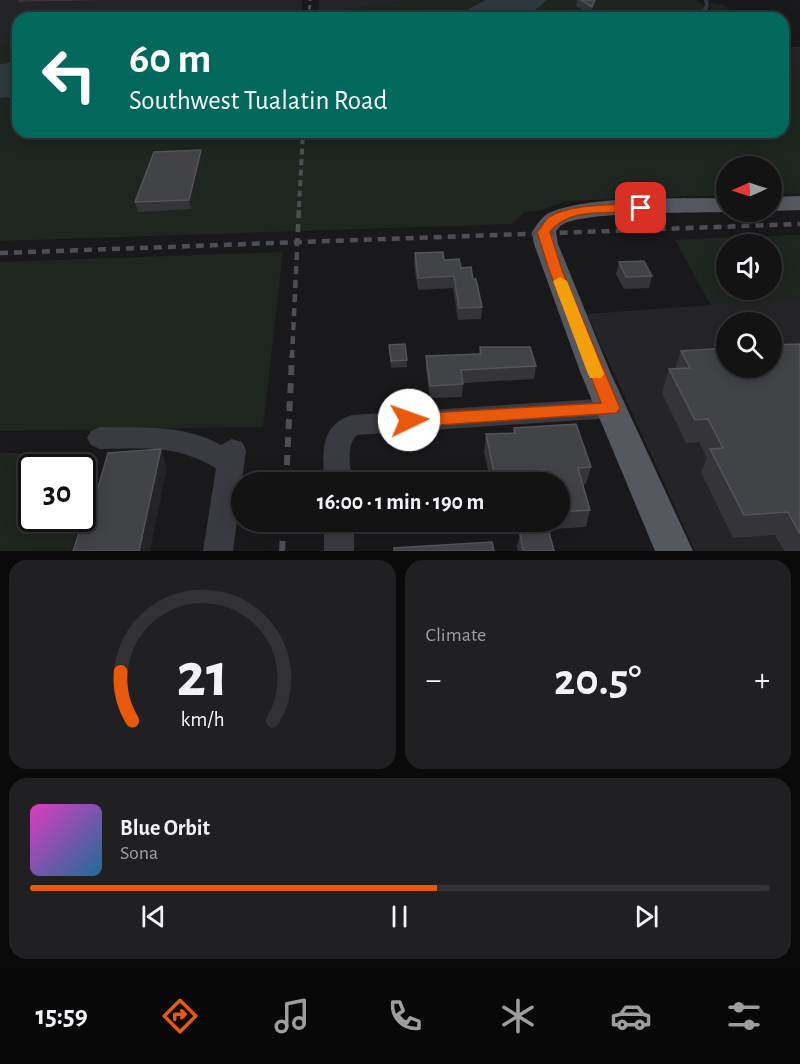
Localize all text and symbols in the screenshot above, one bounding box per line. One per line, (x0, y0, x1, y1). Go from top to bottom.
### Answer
icon: left (30, 36, 108, 114)
text: 60 m (129, 38, 211, 80)
text: Southwest Tualatin Road (129, 87, 388, 114)
north arrow (716, 156, 782, 222)
map controls (716, 156, 782, 378)
pin (615, 182, 666, 233)
icon: arrive (624, 191, 657, 224)
button: sound (716, 234, 782, 300)
button: search (716, 312, 782, 378)
position arrow (377, 388, 441, 452)
speed limit sign: 30 (18, 454, 96, 532)
text: 16:00 · 1 min · 190 m (317, 491, 484, 513)
text: Climate (426, 625, 486, 645)
text: 21 (176, 645, 228, 707)
text: 20.5° (554, 658, 642, 703)
text: − (426, 664, 441, 697)
text: + (754, 664, 770, 697)
text: km/h (180, 710, 224, 731)
text: Blue Orbit (120, 817, 210, 839)
text: Sona (120, 843, 158, 863)
icon: previous (137, 900, 170, 933)
icon: pause (383, 900, 416, 933)
icon: next (630, 900, 663, 933)
icon: directions (159, 995, 201, 1037)
icon: music (271, 995, 313, 1037)
icon: phone (384, 995, 426, 1037)
icon: climate (497, 995, 539, 1037)
icon: car (610, 995, 652, 1037)
icon: filters (723, 995, 765, 1037)
text: 15:59 (35, 1002, 88, 1029)

